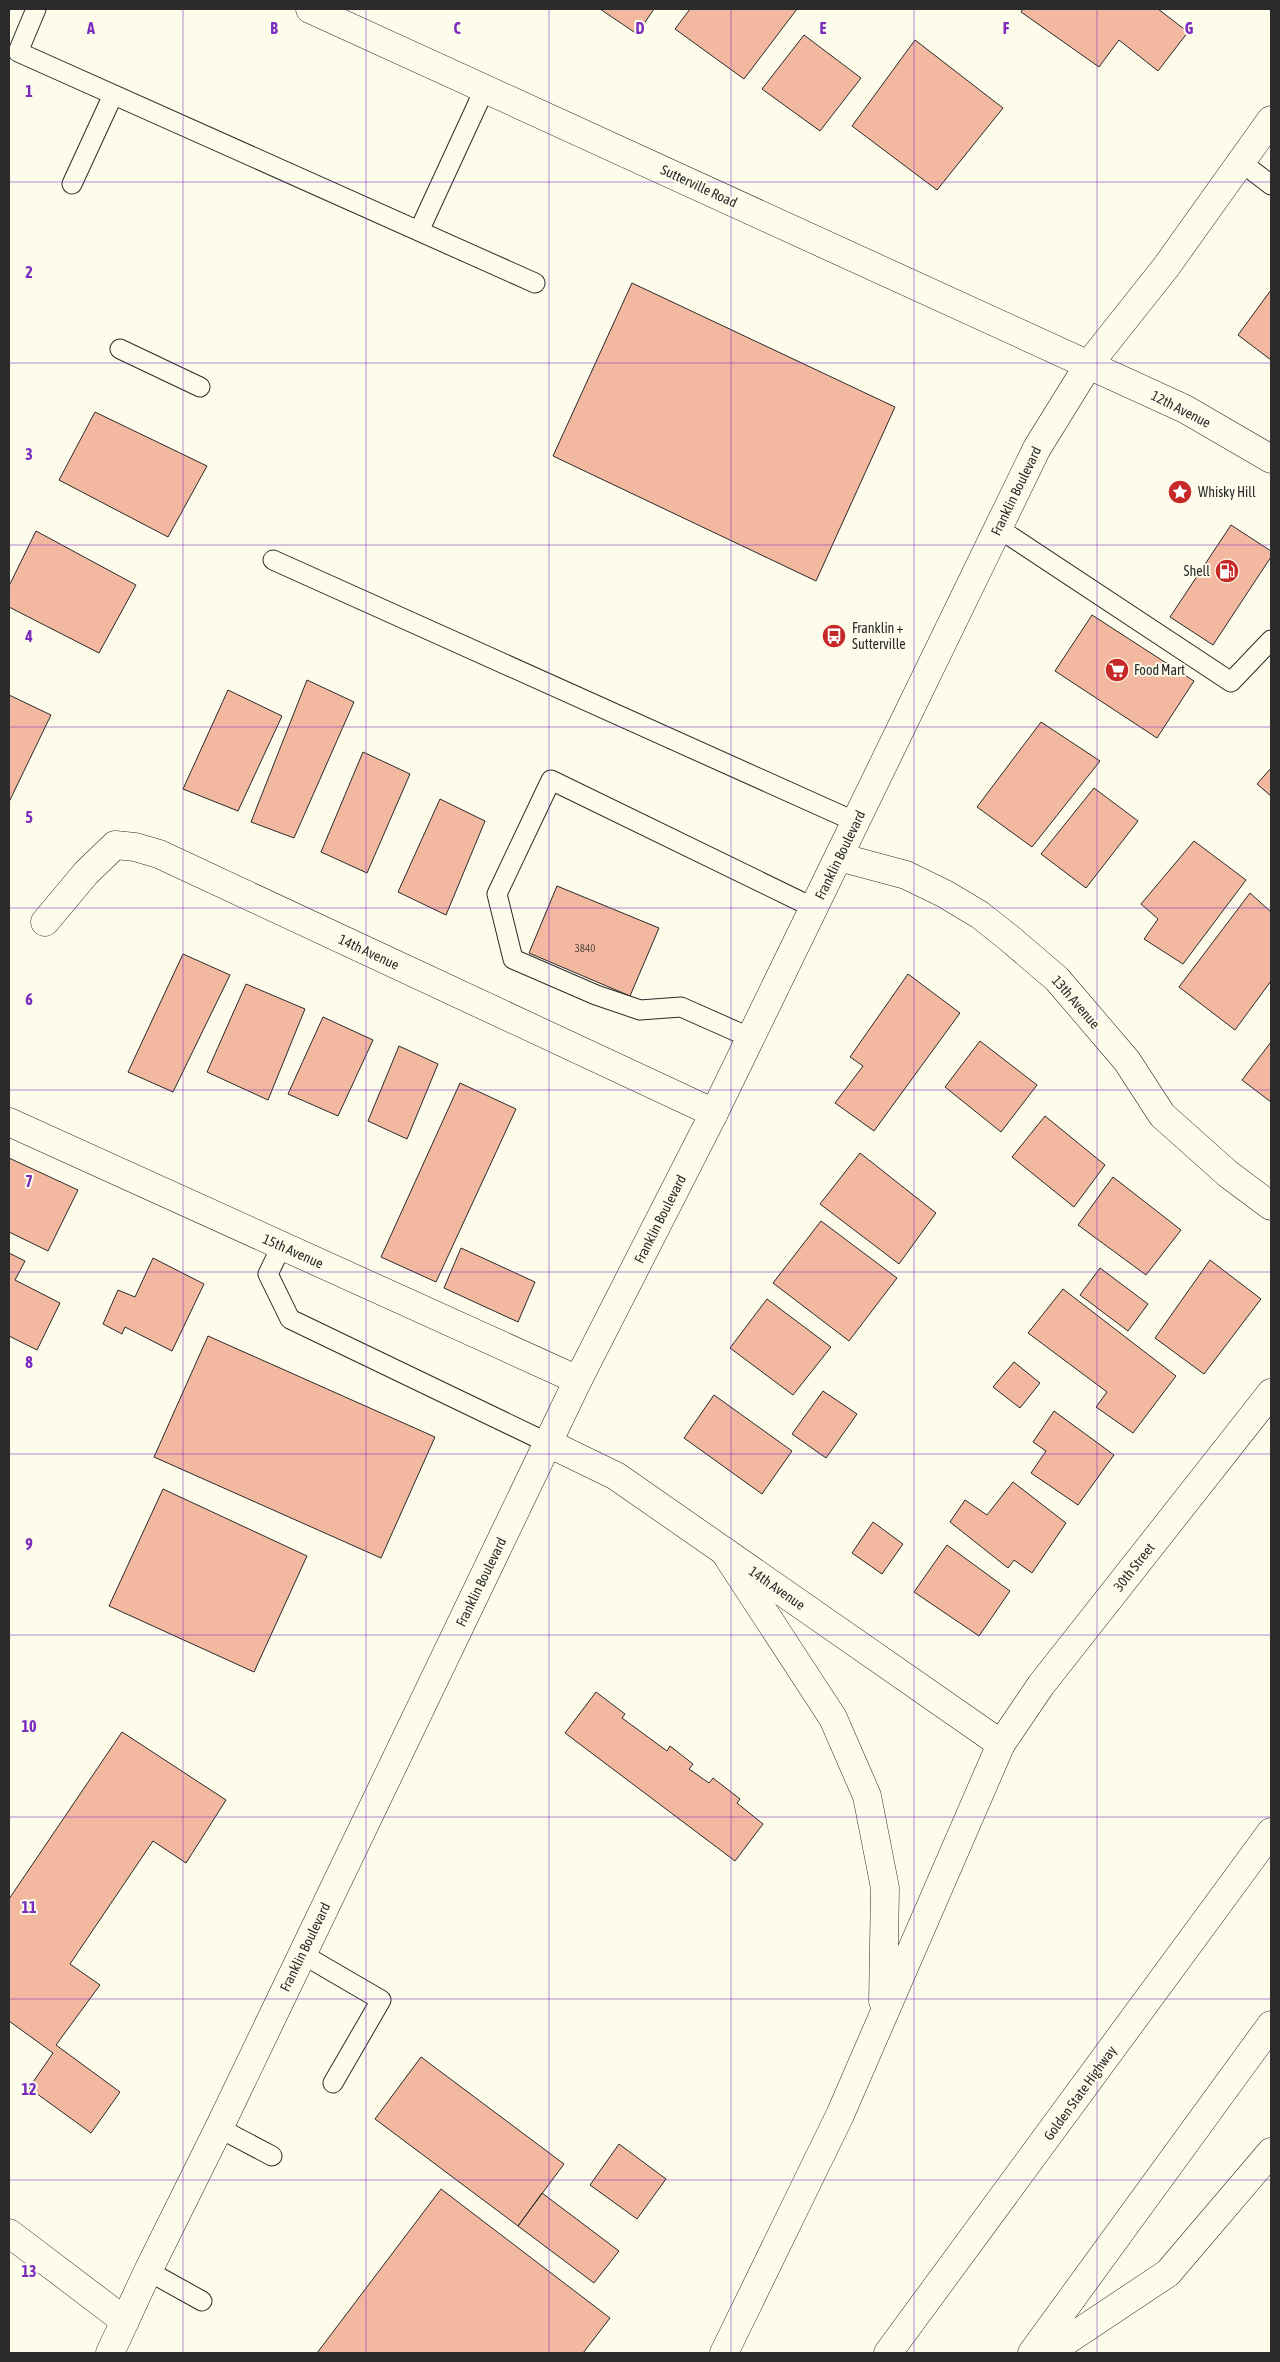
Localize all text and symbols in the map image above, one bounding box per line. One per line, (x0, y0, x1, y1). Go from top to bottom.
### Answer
text: A (86, 19, 95, 37)
text: B (270, 19, 278, 37)
text: C (453, 19, 461, 37)
text: D (636, 19, 645, 37)
text: E (820, 19, 827, 37)
text: F (1003, 19, 1010, 37)
text: G (1185, 19, 1194, 37)
text: 1 (25, 82, 33, 100)
street label: Sutterville Road (658, 161, 740, 211)
text: 2 (25, 263, 33, 281)
street label: 12th Avenue (1149, 387, 1213, 431)
street label: Franklin Boulevard (988, 444, 1044, 538)
text: 3 (25, 445, 33, 463)
place icon: Whisky Hill (1167, 479, 1193, 505)
place label: Whisky Hill (1198, 484, 1256, 500)
fuel station icon: Shell (1214, 558, 1240, 584)
place label: Shell (1184, 563, 1210, 579)
place label: Franklin + Sutterville (852, 620, 906, 652)
bus stop icon: Franklin + Sutterville (821, 623, 847, 649)
text: 4 (24, 627, 33, 645)
supermarket icon: Food Mart (1104, 657, 1130, 683)
place label: Food Mart (1134, 662, 1185, 678)
text: 5 (25, 808, 33, 826)
street label: Franklin Boulevard (812, 808, 868, 902)
street label: 14th Avenue (336, 931, 402, 973)
house number: 3840 (575, 942, 595, 954)
street label: 13th Avenue (1049, 972, 1103, 1032)
text: 6 (25, 990, 33, 1008)
text: 7 (25, 1172, 33, 1190)
street label: Franklin Boulevard (631, 1172, 689, 1266)
street label: 15th Avenue (260, 1231, 326, 1271)
text: 8 (25, 1353, 33, 1371)
text: 9 (25, 1535, 33, 1553)
street label: Franklin Boulevard (453, 1535, 509, 1629)
street label: 30th Street (1110, 1540, 1158, 1594)
street label: 14th Avenue (746, 1563, 808, 1613)
text: 10 (21, 1717, 37, 1735)
text: 11 (21, 1898, 37, 1916)
street label: Franklin Boulevard (277, 1900, 333, 1994)
street label: Golden State Highway (1040, 2043, 1120, 2143)
text: 12 (21, 2080, 37, 2098)
text: 13 (21, 2262, 37, 2280)

